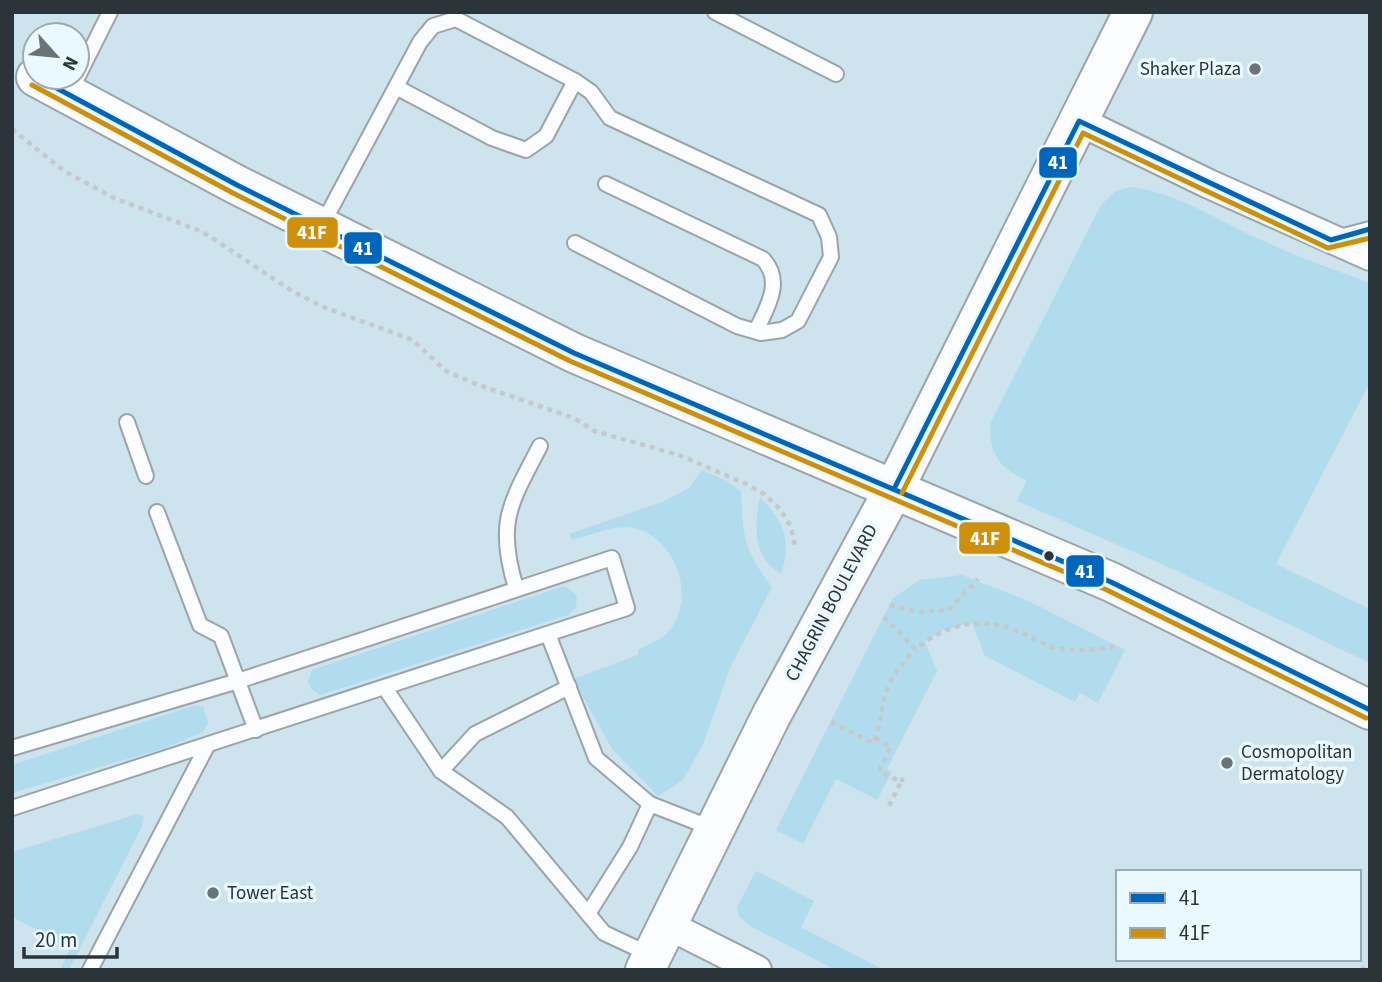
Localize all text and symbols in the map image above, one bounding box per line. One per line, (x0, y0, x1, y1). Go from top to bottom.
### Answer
north arrow (21, 21, 91, 91)
text: N (55, 51, 85, 75)
place label: Shaker Plaza (1140, 56, 1241, 83)
marker: Shaker Plaza (1247, 61, 1263, 77)
line badge: 41 (1038, 146, 1078, 179)
text: 41 (1048, 150, 1068, 177)
line badge: 41F (286, 216, 339, 249)
text: 41F (297, 220, 327, 247)
line badge: 41 (343, 231, 383, 265)
text: 41 (353, 236, 373, 263)
street label: CHAGRIN BOULEVARD (779, 520, 885, 686)
line badge: 41F (958, 521, 1011, 555)
text: 41F (970, 526, 1000, 553)
unlabelled marker (1042, 549, 1056, 563)
line badge: 41 (1065, 554, 1105, 588)
text: 41 (1075, 559, 1095, 586)
place label: Cosmopolitan Dermatology (1241, 739, 1352, 788)
marker: Cosmopolitan Dermatology (1219, 755, 1235, 771)
legend (1116, 870, 1361, 961)
place label: Tower East (227, 880, 314, 907)
text: 41 (1179, 883, 1200, 913)
marker: Tower East (205, 885, 221, 901)
scale bar (24, 916, 117, 960)
text: 41F (1179, 918, 1210, 948)
text: 20 m (35, 925, 77, 955)

